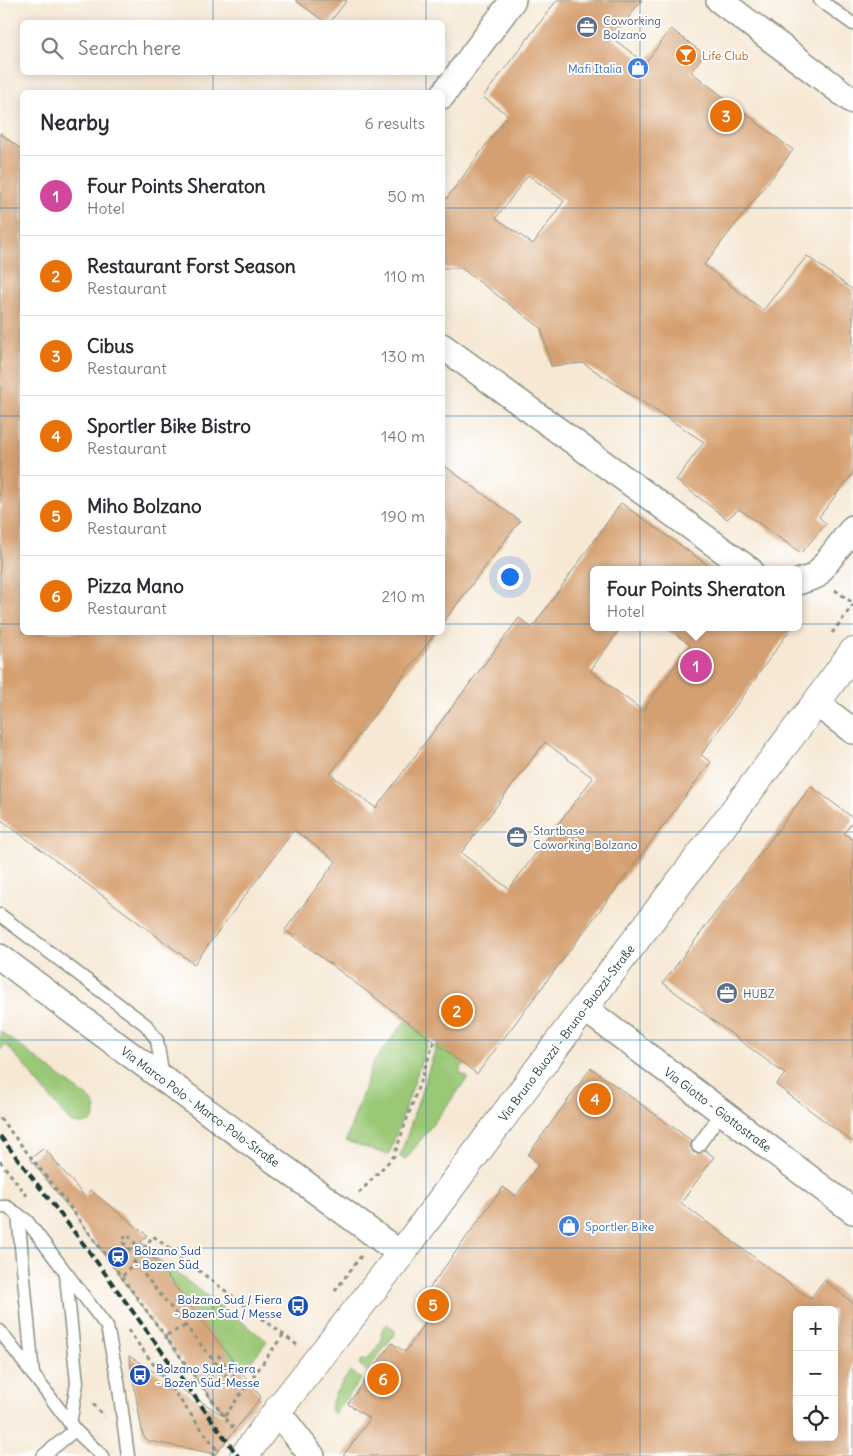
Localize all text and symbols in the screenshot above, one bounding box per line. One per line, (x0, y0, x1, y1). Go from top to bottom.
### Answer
place label: Coworking Bolzano (603, 13, 661, 42)
office icon: Coworking Bolzano (575, 15, 599, 39)
search box (20, 20, 445, 75)
icon: search (38, 34, 66, 62)
text: Search here (78, 36, 181, 60)
bar icon: Life Club (674, 43, 698, 67)
place label: Life Club (702, 48, 749, 63)
shop icon: Mafi Italia (626, 56, 650, 80)
place label: Mafi Italia (568, 61, 622, 76)
pin: 3 (710, 97, 742, 135)
text: Nearby (40, 109, 110, 136)
text: 6 results (364, 113, 425, 133)
text: Four Points Sheraton (87, 174, 266, 198)
text: 1 (53, 186, 59, 206)
text: 50 m (387, 186, 425, 206)
text: Hotel (87, 198, 125, 218)
text: Restaurant Forst Season (87, 254, 296, 278)
text: 2 (52, 266, 60, 286)
text: 110 m (384, 266, 425, 286)
text: Restaurant (87, 278, 167, 298)
text: Cibus (87, 334, 134, 358)
text: 3 (51, 346, 61, 366)
text: 130 m (381, 346, 425, 366)
text: Restaurant (87, 358, 167, 378)
text: Sportler Bike Bistro (87, 414, 251, 438)
text: 4 (51, 426, 61, 446)
text: 140 m (381, 426, 425, 446)
text: Restaurant (87, 438, 167, 458)
text: Miho Bolzano (87, 494, 202, 518)
text: 5 (51, 506, 61, 526)
text: 190 m (381, 506, 425, 526)
text: Restaurant (87, 518, 167, 538)
your location (497, 564, 523, 590)
popup (590, 566, 802, 631)
text: Pizza Mano (87, 574, 184, 598)
text: Four Points Sheraton (607, 577, 785, 601)
text: 6 (51, 586, 61, 606)
text: 210 m (382, 586, 425, 606)
text: Restaurant (87, 598, 167, 618)
text: Hotel (607, 601, 645, 621)
pin: 1 (680, 647, 712, 685)
place label: Startbase Coworking Bolzano (533, 823, 638, 852)
office icon: Startbase Coworking Bolzano (505, 825, 529, 849)
street label: Via Bruno Buozzi - Bruno-Buozzi-Straße (495, 941, 637, 1124)
office icon: HUBZ (715, 981, 739, 1005)
place label: HUBZ (743, 986, 775, 1001)
pin: 2 (441, 992, 473, 1030)
street label: Via Marco Polo - Marco-Polo-Straße (118, 1043, 283, 1170)
street label: Via Giotto - Giottostraße (661, 1064, 775, 1155)
pin: 4 (579, 1080, 611, 1118)
shop icon: Sportler Bike (557, 1214, 581, 1238)
place label: Sportler Bike (585, 1219, 654, 1234)
place label: Bolzano Sud - Bozen Süd (134, 1243, 201, 1272)
station icon: Bolzano Sud - Bozen Süd (106, 1245, 130, 1269)
pin: 5 (417, 1286, 449, 1324)
place label: Bolzano Sud / Fiera - Bozen Süd / Messe (173, 1292, 282, 1321)
bus stop icon: Bolzano Sud / Fiera - Bozen Süd / Messe (286, 1294, 310, 1318)
map controls (793, 1306, 838, 1441)
button: + (793, 1306, 838, 1351)
button: − (793, 1351, 838, 1396)
pin: 6 (367, 1360, 399, 1398)
place label: Bolzano Sud-Fiera - Bozen Süd-Messe (156, 1361, 259, 1390)
bus stop icon: Bolzano Sud-Fiera - Bozen Süd-Messe (128, 1363, 152, 1387)
button: locate (793, 1396, 838, 1441)

